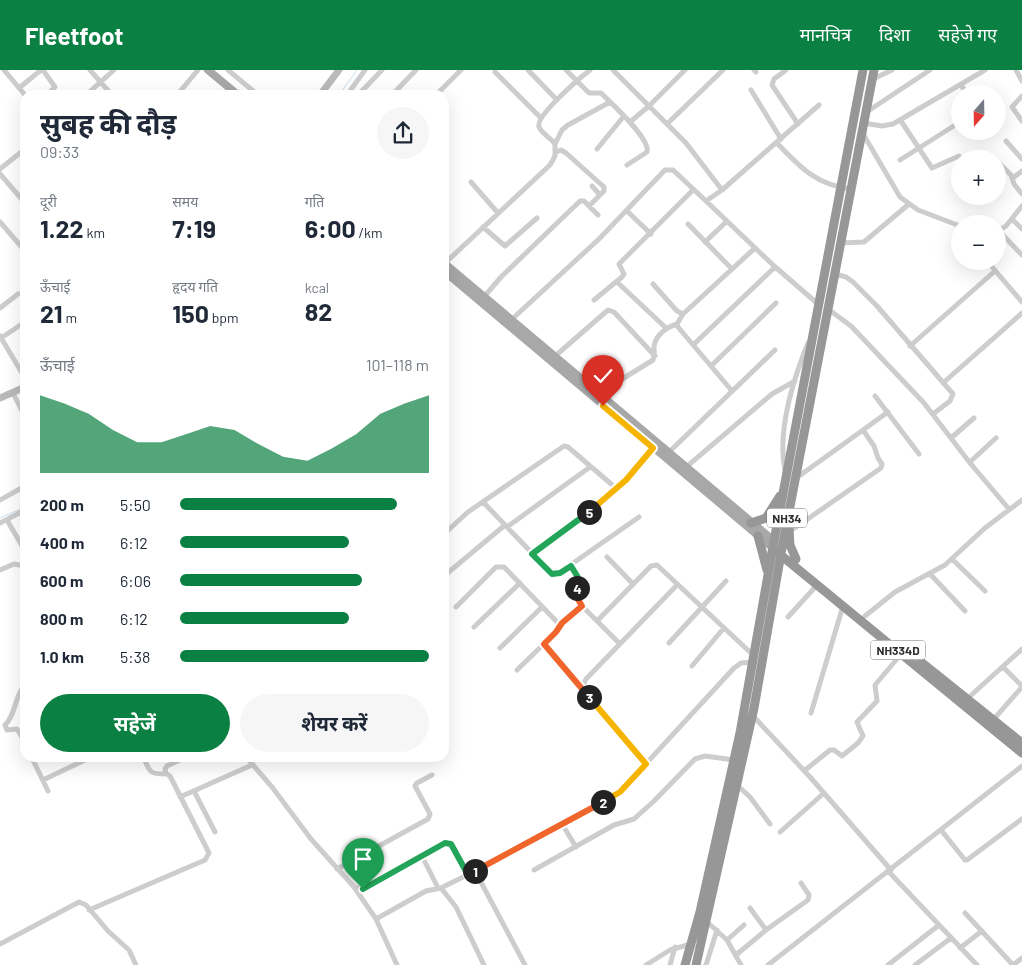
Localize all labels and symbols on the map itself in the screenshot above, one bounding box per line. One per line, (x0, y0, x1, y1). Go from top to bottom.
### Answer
north arrow (951, 85, 1006, 140)
pin (582, 355, 624, 406)
pin: 5 (576, 500, 602, 524)
road number: NH34 (767, 508, 807, 528)
pin: 4 (564, 576, 590, 600)
road number: NH334D (870, 640, 926, 660)
pin: 3 (576, 684, 602, 710)
pin: 2 (590, 790, 616, 814)
pin (342, 838, 384, 889)
pin: 1 (462, 858, 488, 884)

